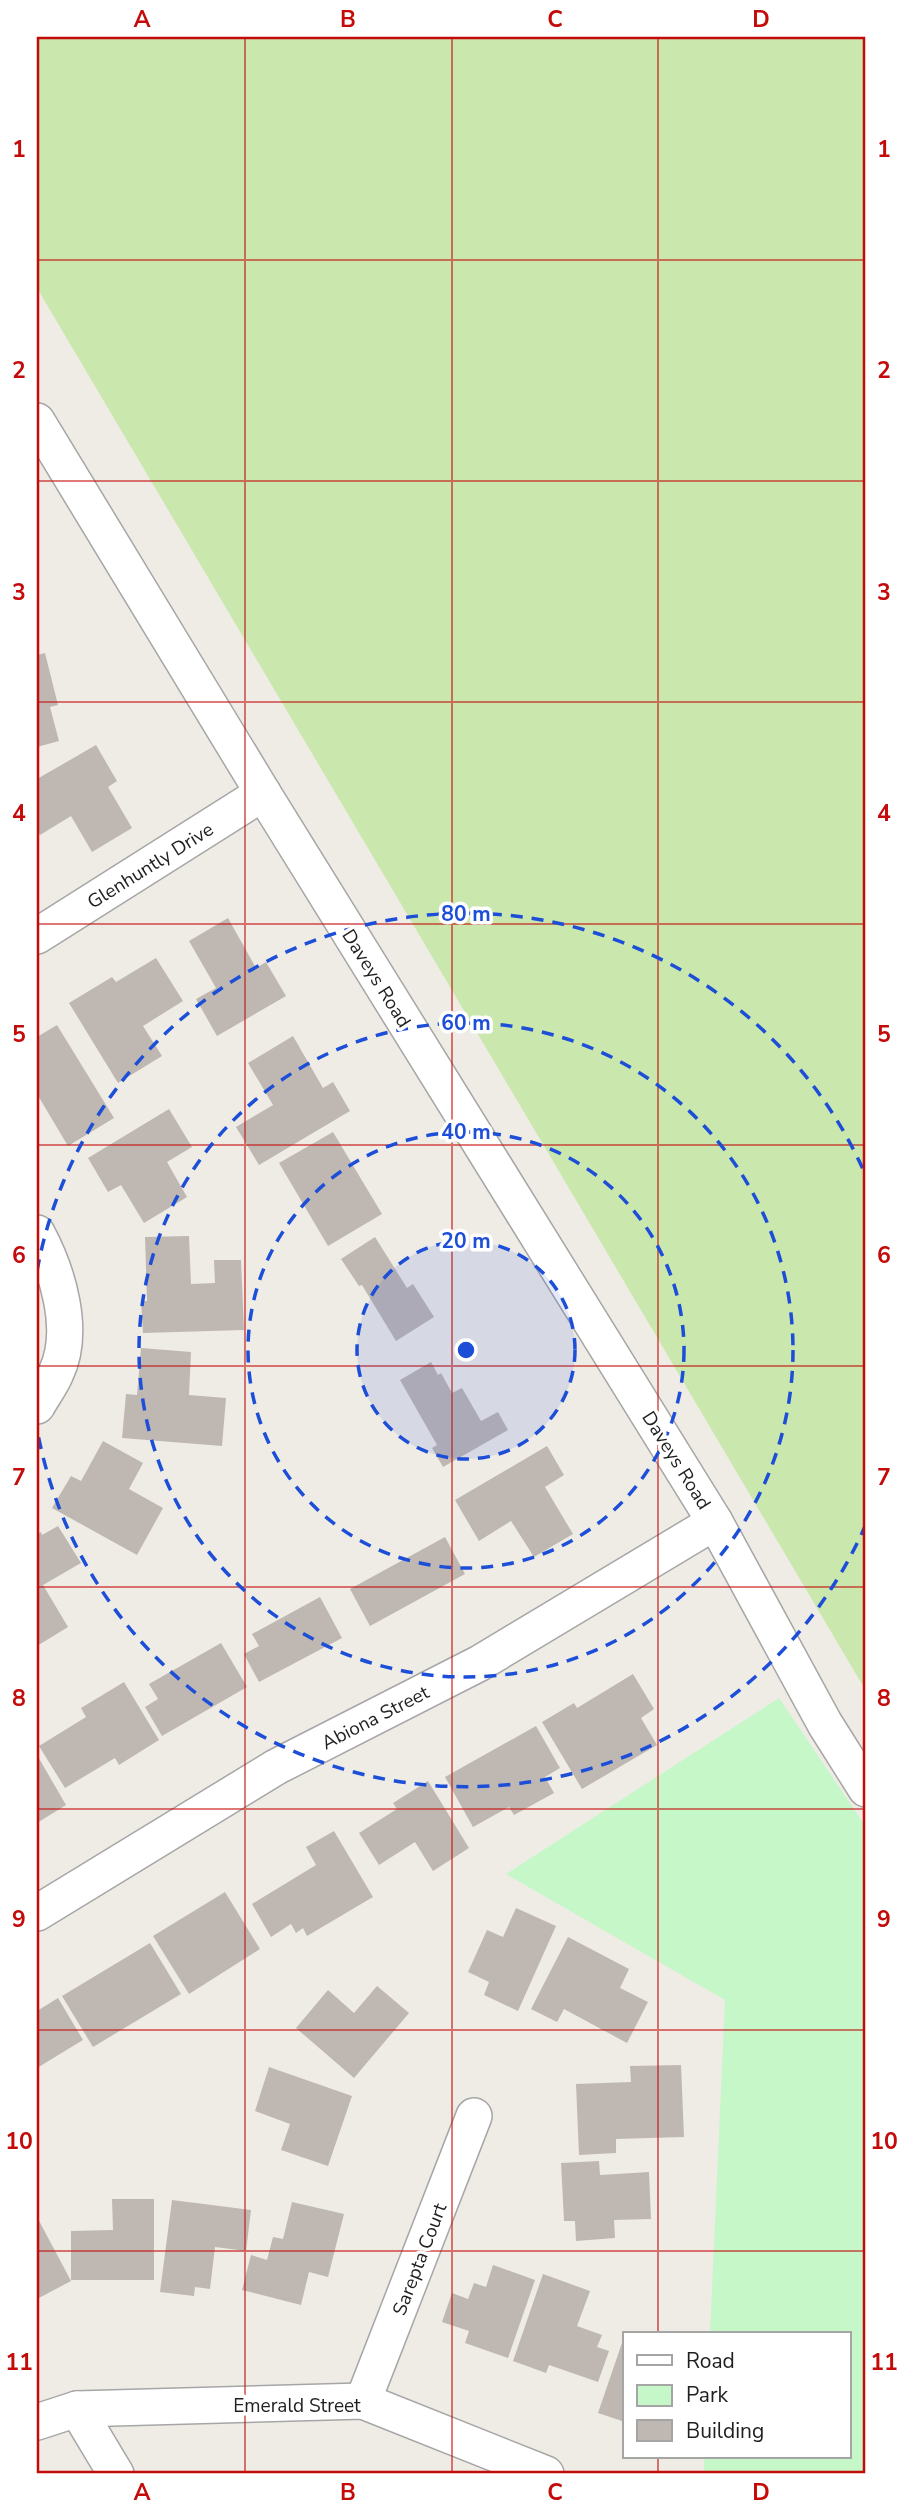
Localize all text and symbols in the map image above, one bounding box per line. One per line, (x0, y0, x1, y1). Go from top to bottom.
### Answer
text: A (133, 4, 151, 35)
text: B (340, 4, 356, 35)
text: C (547, 4, 563, 35)
text: D (752, 4, 770, 35)
text: 1 (12, 134, 26, 165)
text: 1 (877, 134, 891, 165)
text: 2 (12, 355, 26, 386)
text: 2 (877, 355, 891, 386)
text: 3 (12, 577, 26, 608)
text: 3 (877, 577, 891, 608)
text: 4 (12, 798, 26, 829)
text: 4 (877, 798, 891, 829)
street label: Glenhuntly Drive (82, 817, 219, 915)
text: 80 m (441, 900, 491, 928)
street label: Daveys Road (336, 924, 417, 1033)
text: 60 m (441, 1009, 491, 1037)
text: 5 (12, 1019, 26, 1050)
text: 5 (877, 1019, 891, 1050)
text: 40 m (441, 1118, 491, 1146)
text: 20 m (441, 1227, 491, 1255)
text: 6 (12, 1240, 26, 1271)
text: 6 (877, 1240, 891, 1271)
centre of rings (454, 1338, 478, 1362)
street label: Daveys Road (636, 1406, 717, 1515)
text: 7 (12, 1462, 26, 1493)
text: 7 (877, 1462, 891, 1493)
street label: Abiona Street (317, 1679, 434, 1756)
text: 8 (12, 1683, 26, 1714)
text: 8 (877, 1683, 891, 1714)
text: 9 (12, 1904, 26, 1935)
text: 9 (877, 1904, 891, 1935)
text: 10 (5, 2126, 33, 2157)
text: 10 (870, 2126, 898, 2157)
street label: Sarepta Court (387, 2199, 453, 2319)
legend (623, 2332, 850, 2458)
text: 11 (5, 2347, 33, 2378)
text: Road (686, 2347, 735, 2375)
text: 11 (870, 2347, 898, 2378)
text: Park (686, 2381, 728, 2409)
street label: Emerald Street (233, 2393, 361, 2419)
text: Building (686, 2417, 764, 2445)
text: A (133, 2477, 151, 2508)
text: B (340, 2477, 356, 2508)
text: C (547, 2477, 563, 2508)
text: D (752, 2477, 770, 2508)

